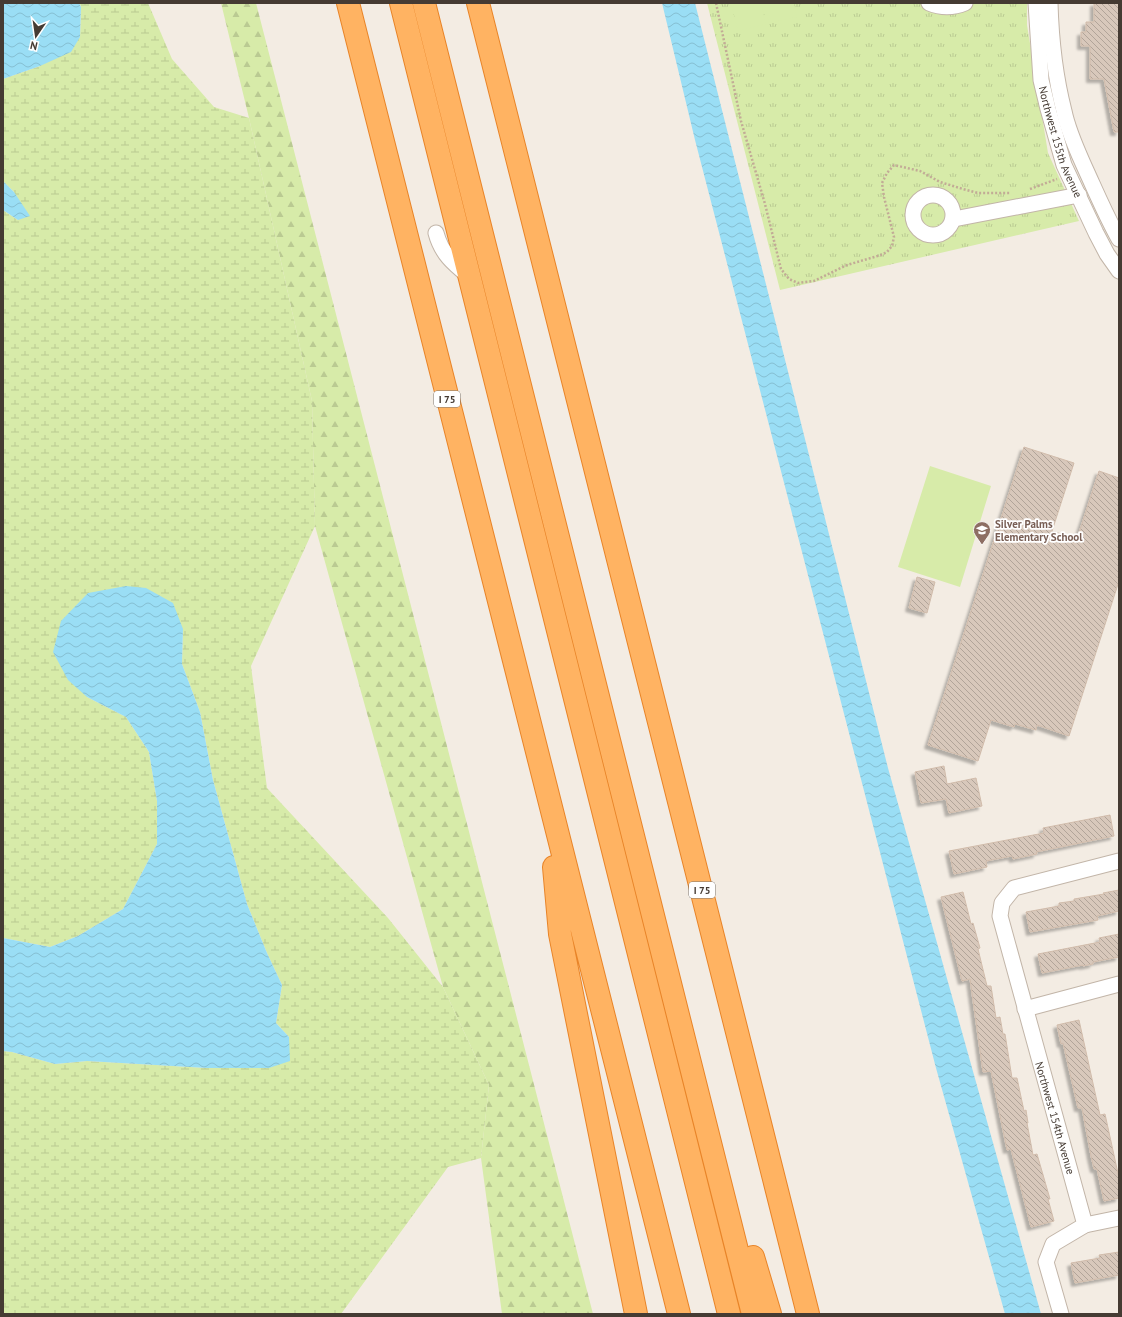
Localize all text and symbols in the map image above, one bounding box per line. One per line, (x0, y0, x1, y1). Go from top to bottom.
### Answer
north arrow (16, 16, 56, 56)
text: N (29, 38, 39, 53)
street label: Northwest 155th Avenue (1036, 85, 1085, 200)
road number: I 75 (434, 391, 460, 407)
place label: Silver Palms Elementary School (995, 517, 1083, 544)
school or university icon: Silver Palms Elementary School (972, 520, 992, 545)
road number: I 75 (689, 882, 715, 898)
street label: Northwest 154th Avenue (1032, 1060, 1078, 1176)

